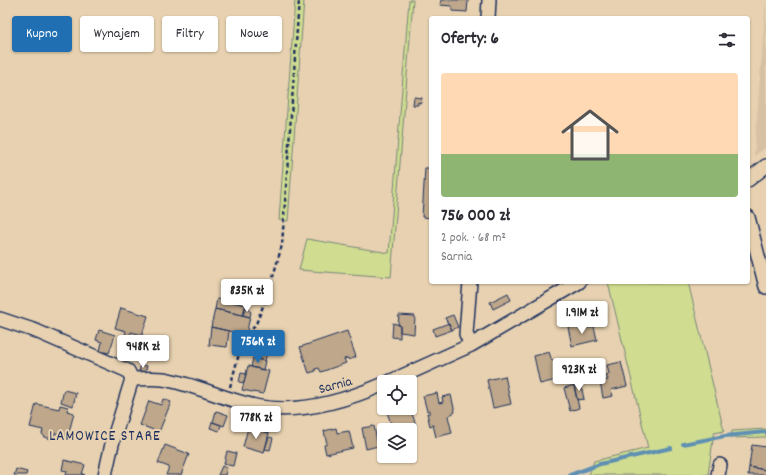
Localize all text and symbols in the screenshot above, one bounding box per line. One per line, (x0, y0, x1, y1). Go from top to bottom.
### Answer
chip: Kupno (12, 16, 72, 52)
chip: Wynajem (80, 16, 154, 52)
chip: Filtry (162, 16, 218, 52)
chip: Nowe (226, 16, 282, 52)
text: Oferty: 6 (441, 28, 499, 52)
icon: filters (716, 29, 738, 51)
icon: home (554, 99, 626, 171)
text: 756 000 zł (441, 205, 510, 229)
text: 2 pok. · 68 m² (441, 229, 506, 248)
text: Sarnia (441, 248, 472, 267)
pin: 835K zł (210, 279, 284, 313)
text: 835K zł (230, 282, 264, 301)
pin: 1.91M zł (541, 301, 623, 335)
text: 1.91M zł (566, 304, 598, 323)
pin: 756K zł (221, 330, 295, 364)
text: 756K zł (241, 333, 275, 352)
pin: 948K zł (106, 335, 180, 369)
text: 948K zł (126, 338, 160, 357)
pin: 923K zł (542, 358, 616, 392)
text: 923K zł (562, 361, 596, 380)
street label: Sarnia (317, 372, 355, 400)
map controls (377, 375, 417, 463)
button: locate (377, 375, 417, 415)
pin: 778K zł (219, 406, 293, 440)
text: 778K zł (240, 409, 272, 428)
button: layers (377, 423, 417, 463)
district label: LAMOWICE STARE (49, 426, 161, 448)

